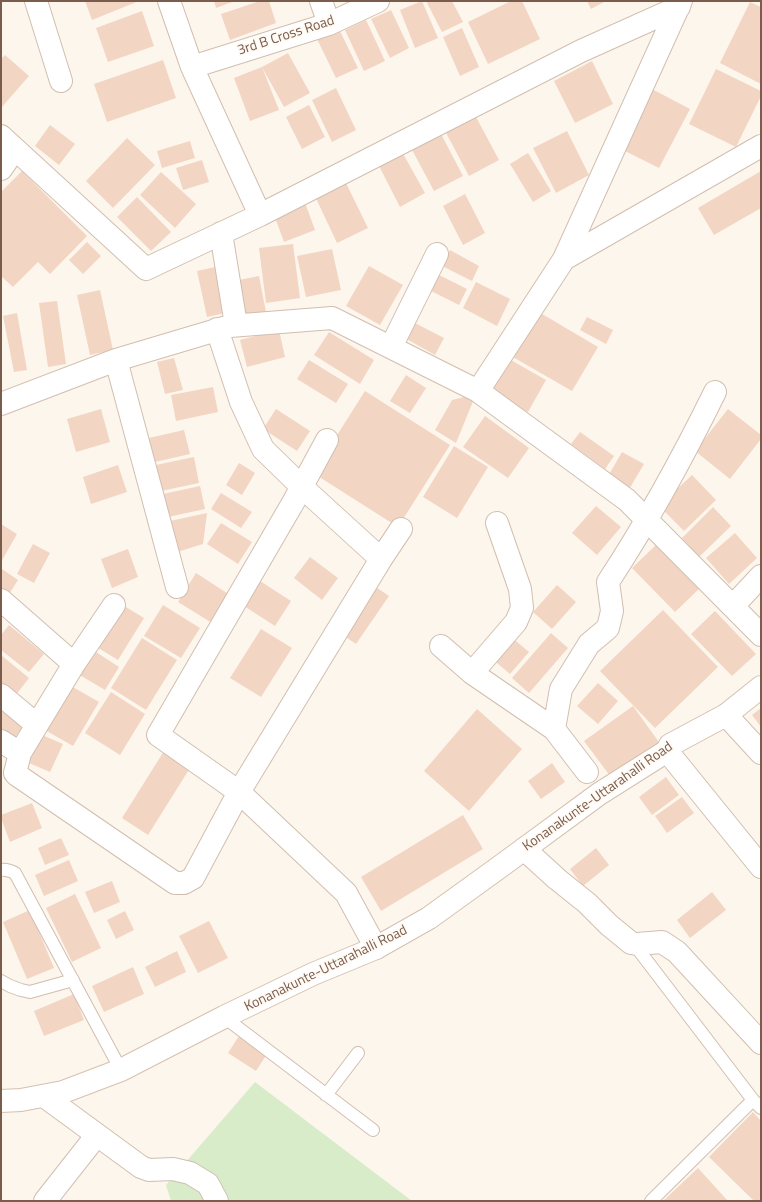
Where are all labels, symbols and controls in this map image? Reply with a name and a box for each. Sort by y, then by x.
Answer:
street label: 3rd B Cross Road [235,12,337,60]
street label: Konanakunte-Uttarahalli Road [520,739,676,855]
street label: Konanakunte-Uttarahalli Road [242,922,410,1016]

